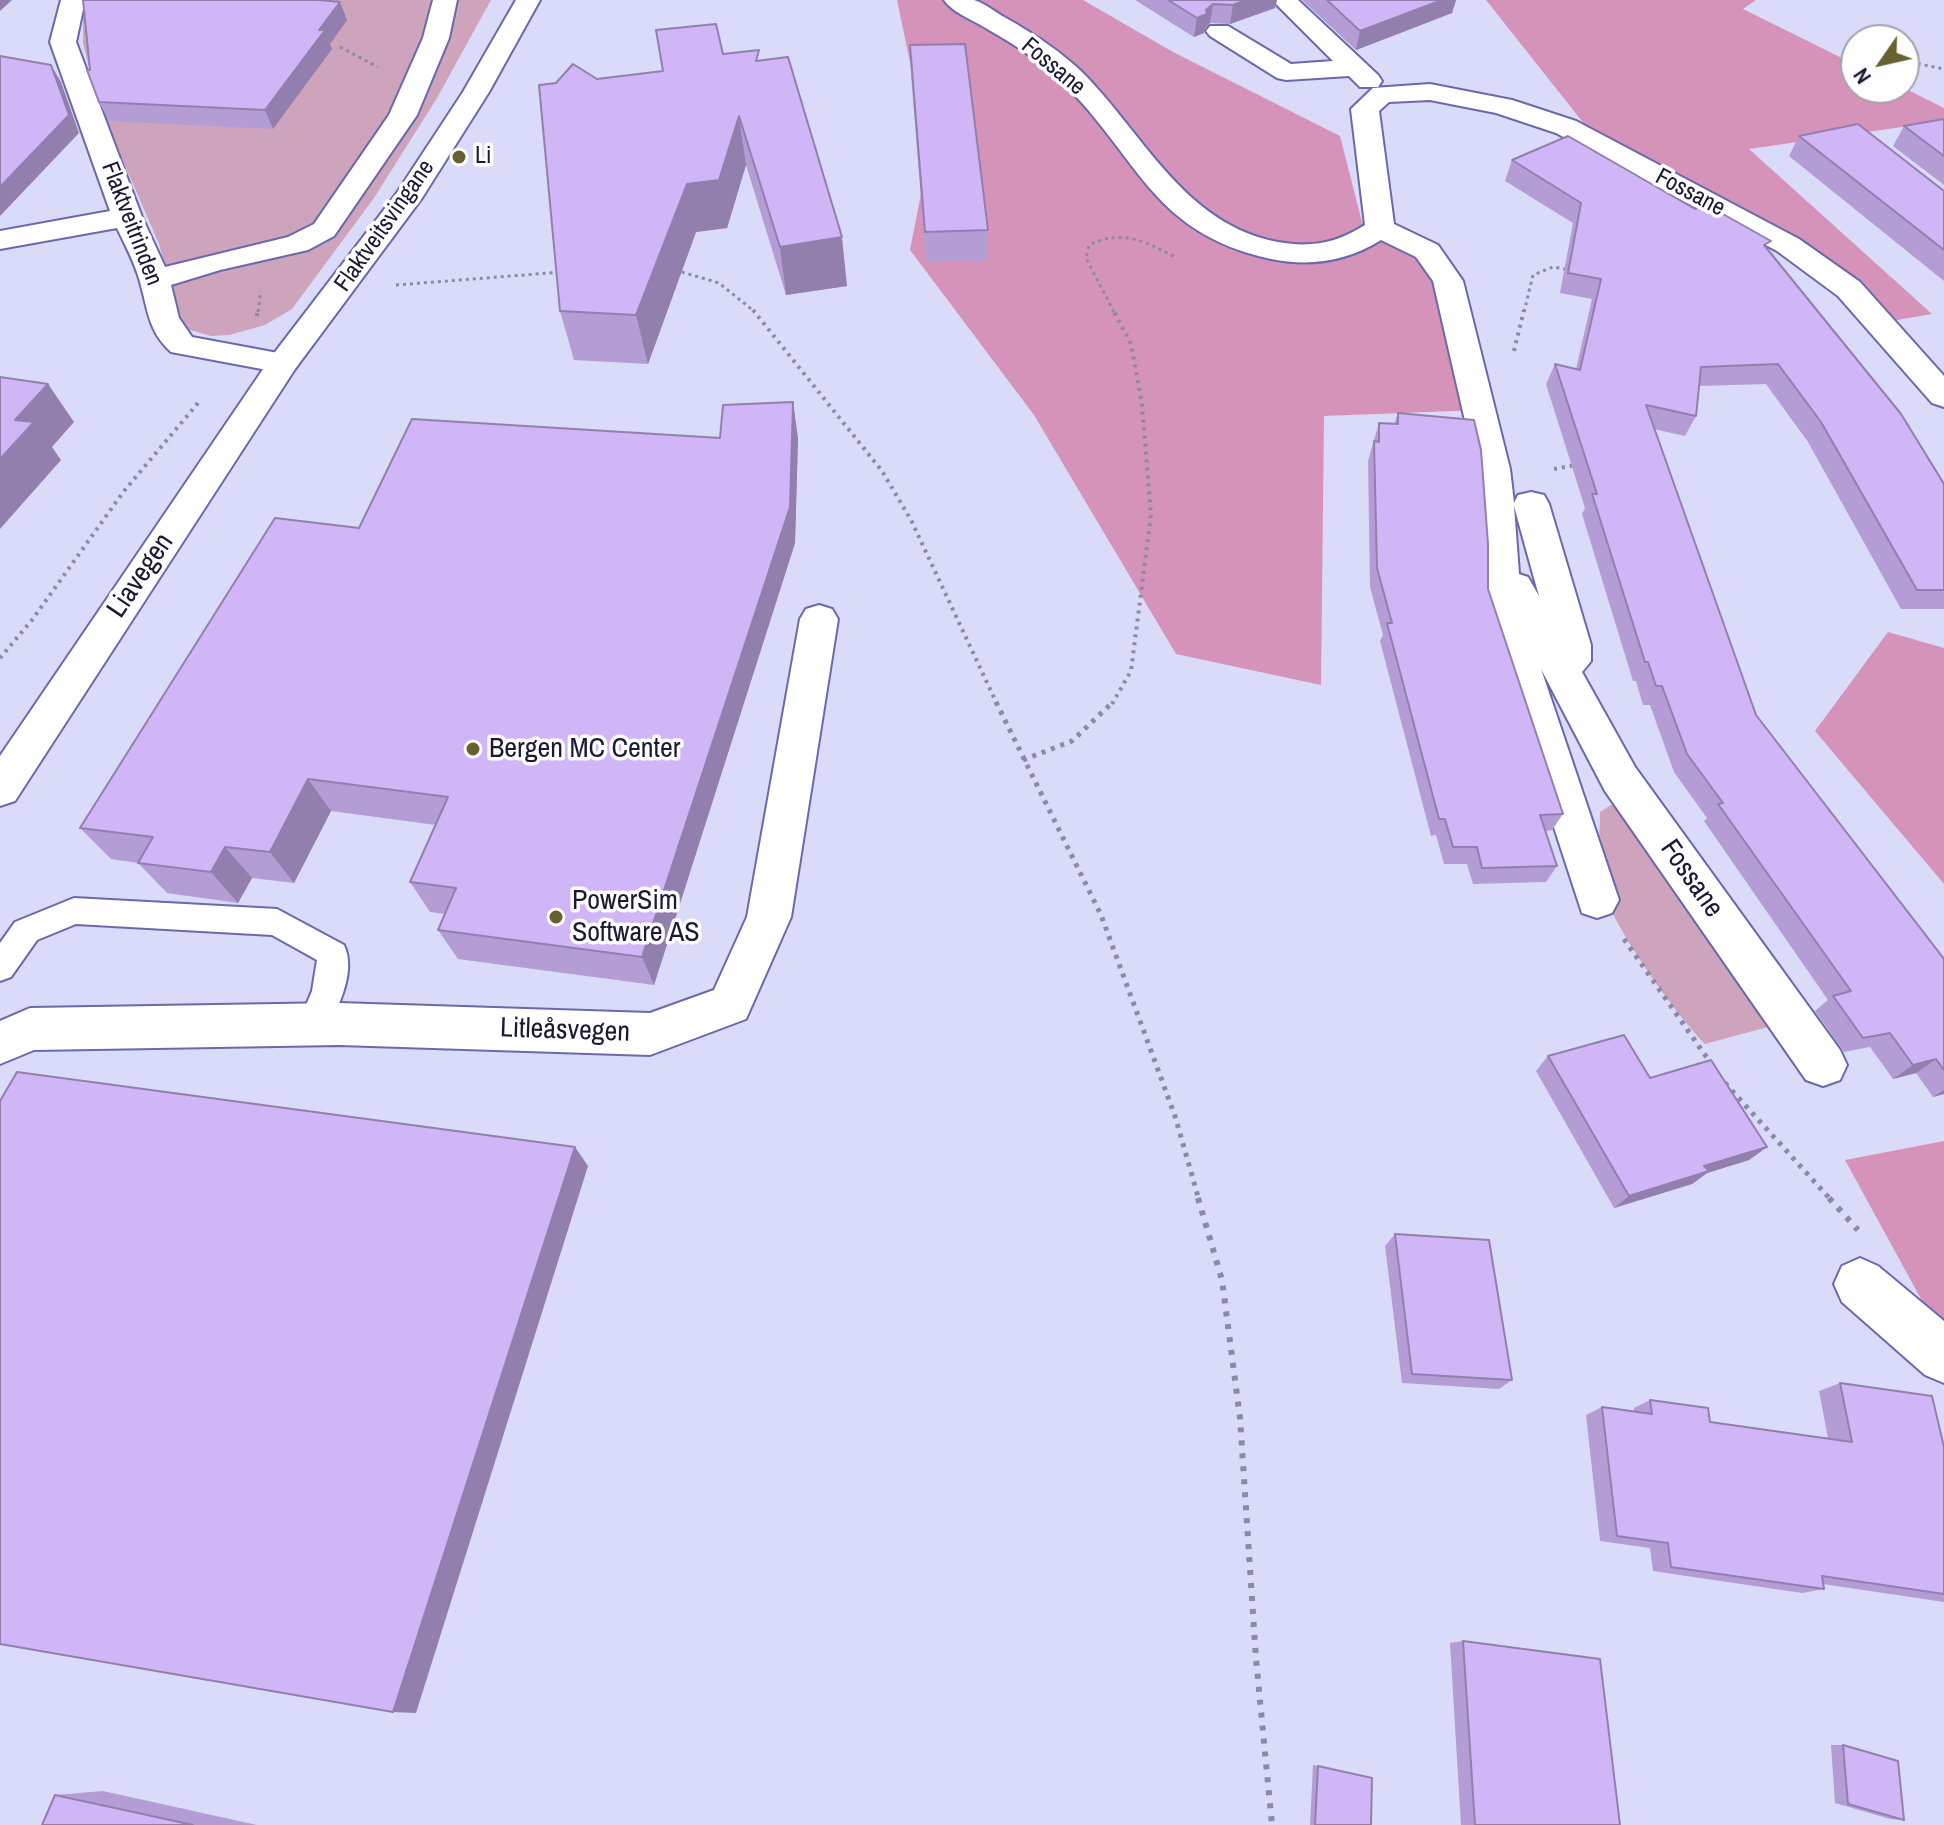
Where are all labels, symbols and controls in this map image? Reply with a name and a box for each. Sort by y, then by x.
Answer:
north arrow [1840,24,1920,104]
street label: Fossane [1015,32,1091,102]
text: N [1846,63,1878,90]
place label: Li [475,143,491,171]
marker: Li [450,148,468,166]
street label: Flaktveitsvingane [329,155,441,297]
street label: Flaktveitrinden [94,158,168,290]
street label: Fossane [1650,163,1730,223]
street label: Liavegen [101,527,181,625]
place label: Bergen MC Center [489,732,680,766]
marker: Bergen MC Center [464,740,482,758]
street label: Fossane [1652,834,1730,924]
place label: PowerSim Software AS [572,884,700,950]
marker: PowerSim Software AS [547,908,565,926]
street label: Litleåsvegen [499,1012,631,1050]

